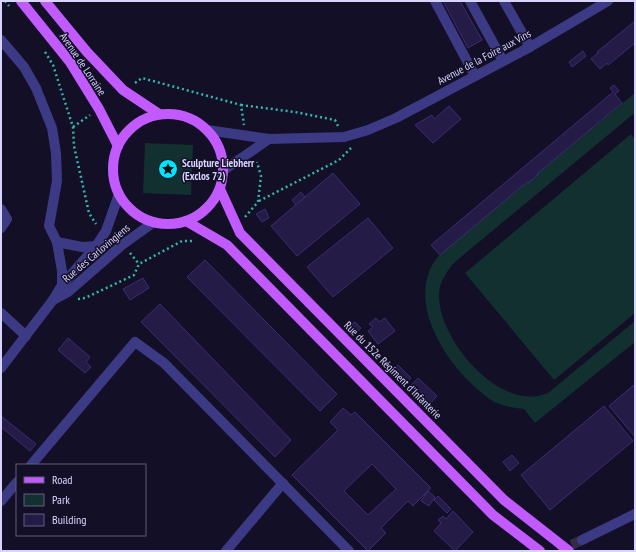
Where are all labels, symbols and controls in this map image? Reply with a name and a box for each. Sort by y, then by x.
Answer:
street label: Avenue de la Foire aux Vins [435,26,534,88]
street label: Avenue de Lorraine [57,30,109,98]
place label: Sculpture Liebherr (Exclos 72) [182,156,255,183]
place icon: Sculpture Liebherr (Exclos 72) [157,158,179,180]
street label: Rue des Carlovingiens [60,221,133,285]
street label: Rue du 152e Régiment d'Infanterie [341,318,445,422]
legend [16,464,146,536]
text: Road [52,472,72,487]
text: Park [52,492,70,507]
text: Building [52,512,87,527]

